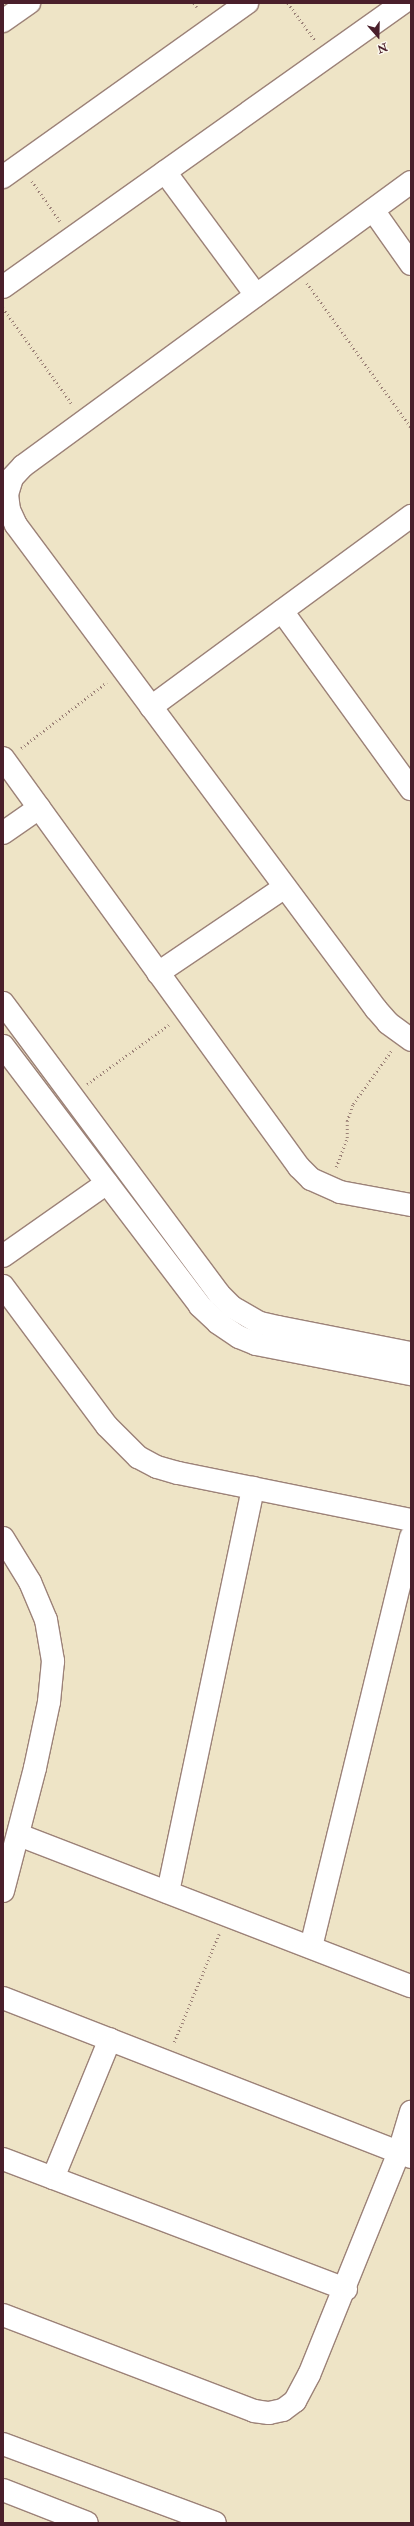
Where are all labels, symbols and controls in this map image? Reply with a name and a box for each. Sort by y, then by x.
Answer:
north arrow [358,16,398,56]
text: N [375,40,389,56]

